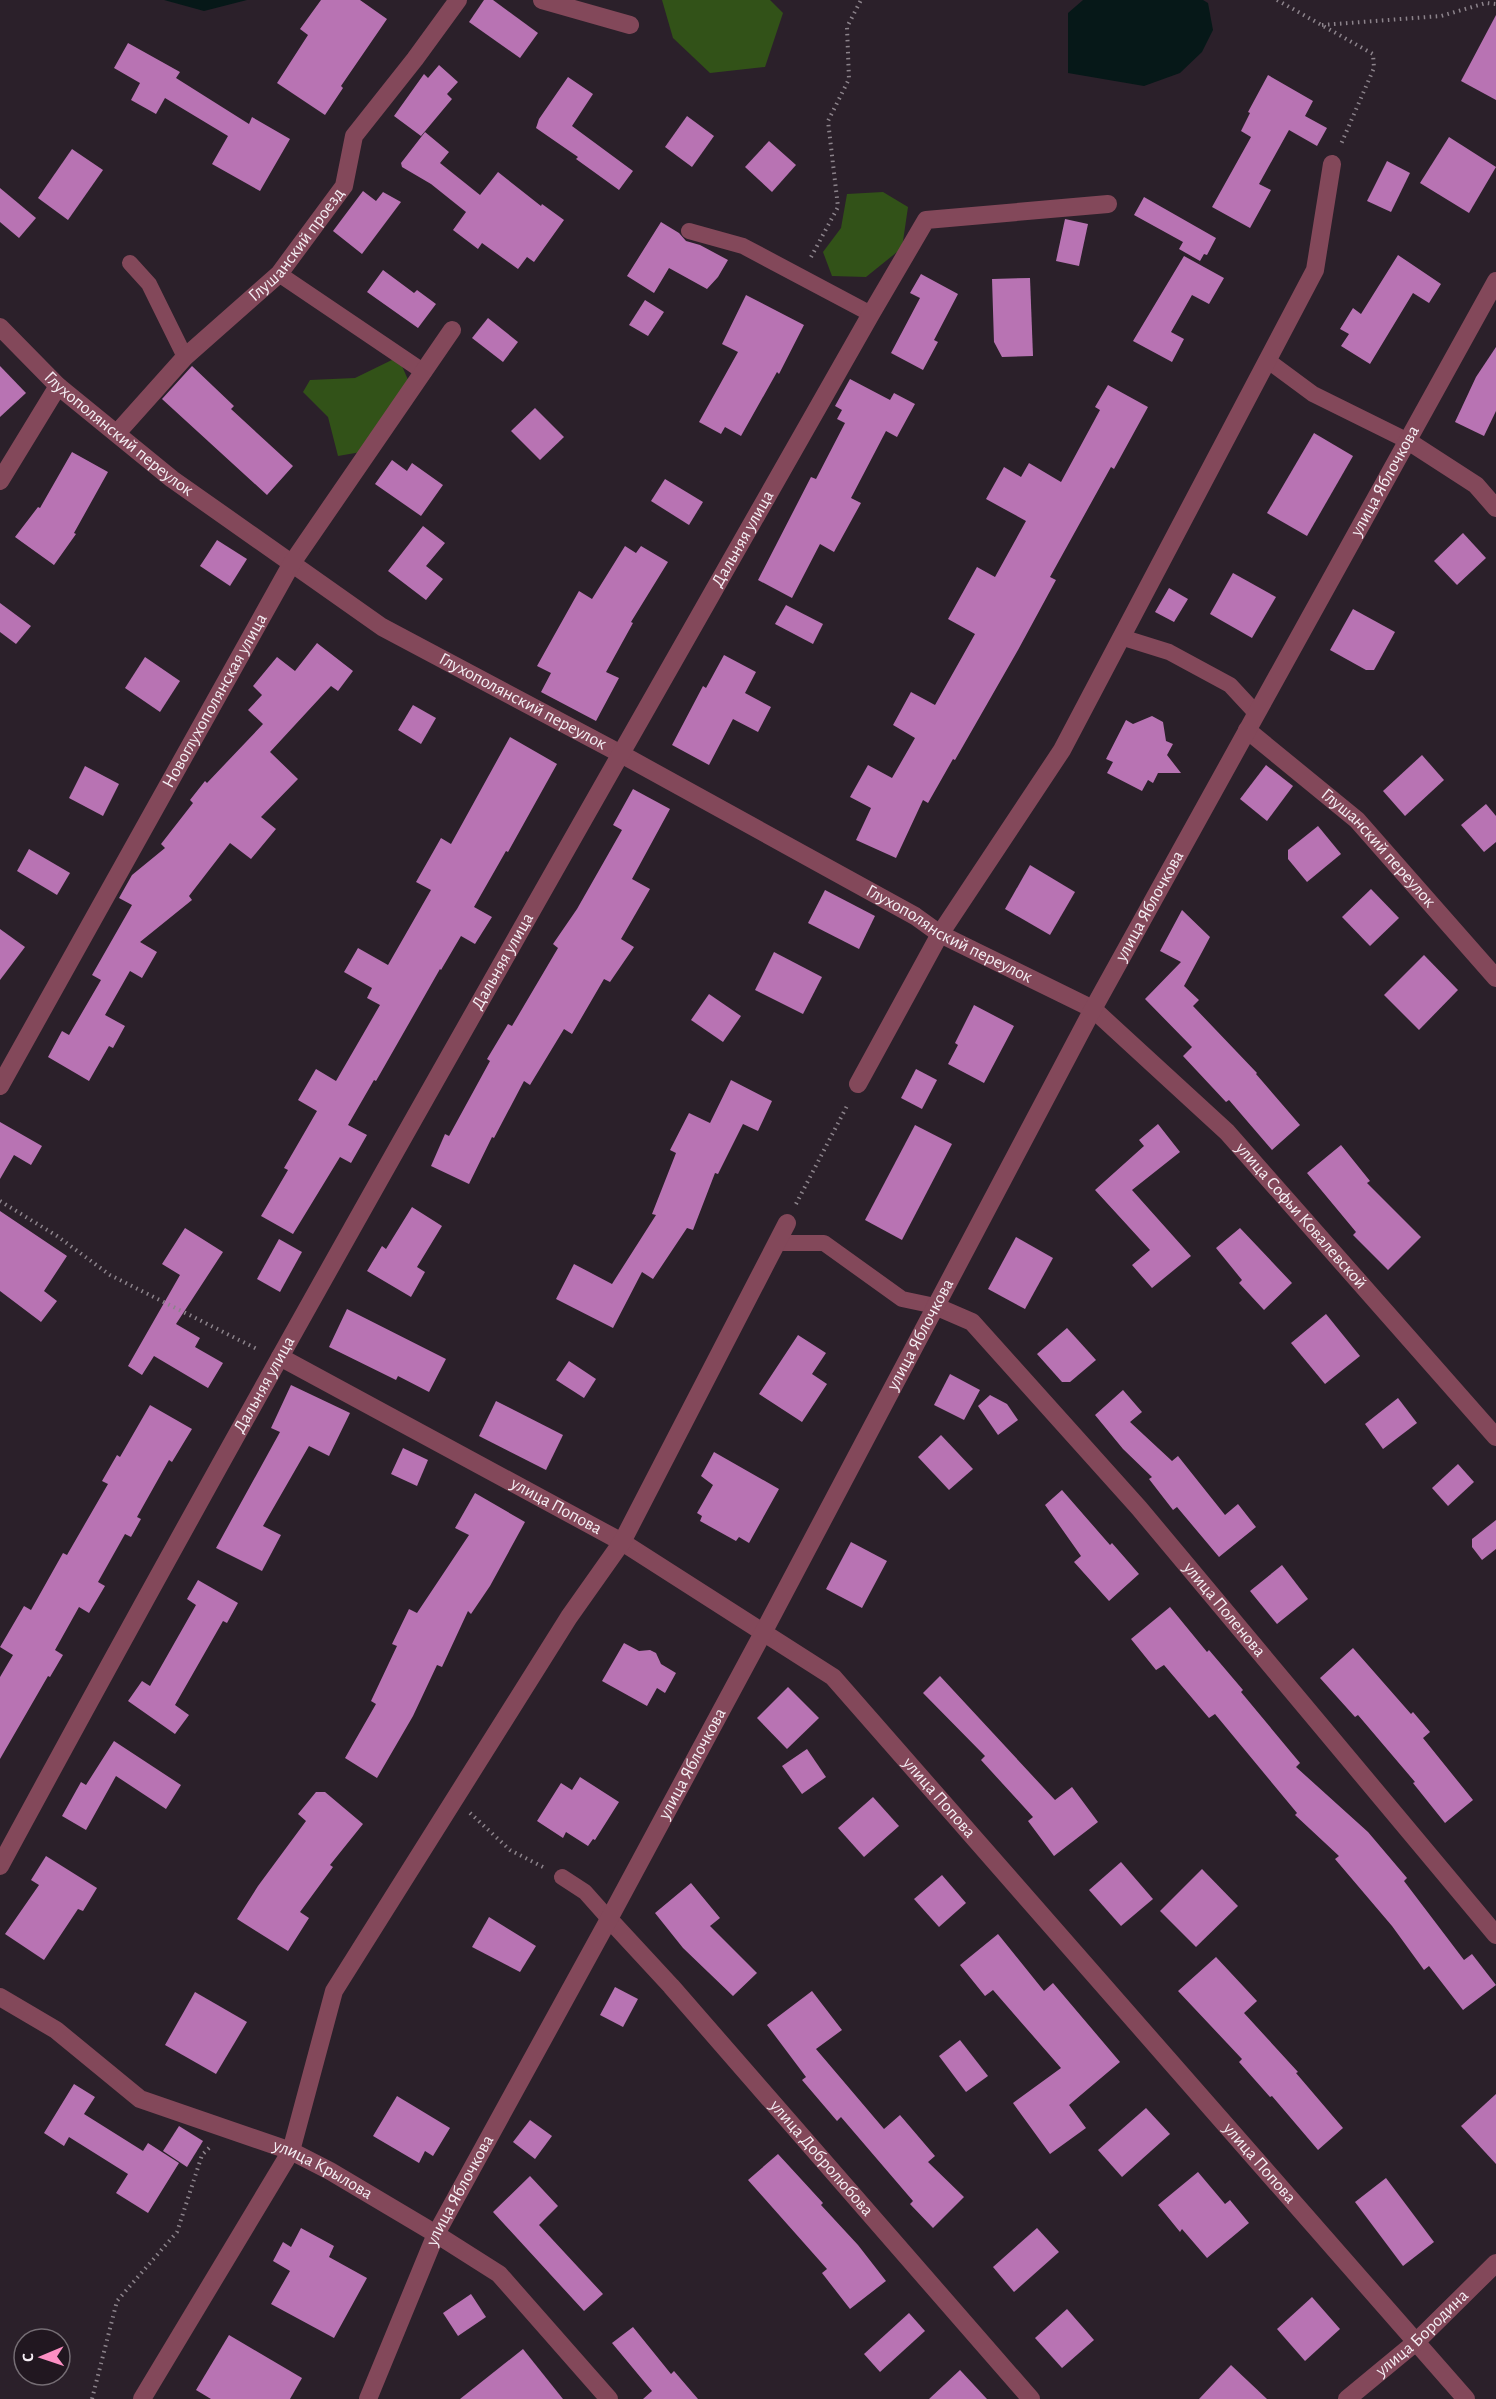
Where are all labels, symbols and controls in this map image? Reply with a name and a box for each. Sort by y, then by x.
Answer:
street label: Глушанский проезд [245,185,348,305]
street label: Глухополянский переулок [40,368,197,500]
street label: улица Яблочкова [1347,423,1423,540]
street label: Дальняя улица [709,488,778,590]
street label: Новоглухополянская улица [159,611,271,791]
street label: Глухополянский переулок [436,650,610,754]
street label: Глушанский переулок [1318,785,1439,912]
street label: улица Яблочкова [1112,848,1188,965]
street label: Глухополянский переулок [863,882,1036,987]
street label: Дальняя улица [469,910,537,1013]
street label: улица Софьи Ковалевской [1231,1138,1370,1293]
street label: улица Яблочкова [883,1276,957,1394]
street label: Дальняя улица [230,1334,299,1436]
street label: улица Попова [507,1474,605,1538]
street label: улица Поленова [1179,1558,1269,1661]
street label: улица Яблочкова [655,1705,730,1823]
street label: улица Попова [898,1753,979,1842]
street label: улица Добролюбова [765,2096,877,2220]
street label: улица Попова [1219,2119,1299,2207]
street label: улица Яблочкова [423,2132,497,2249]
street label: улица Крылова [270,2136,376,2203]
street label: улица Бородина [1372,2286,1472,2381]
north arrow [12,2327,72,2387]
text: С [20,2353,36,2362]

